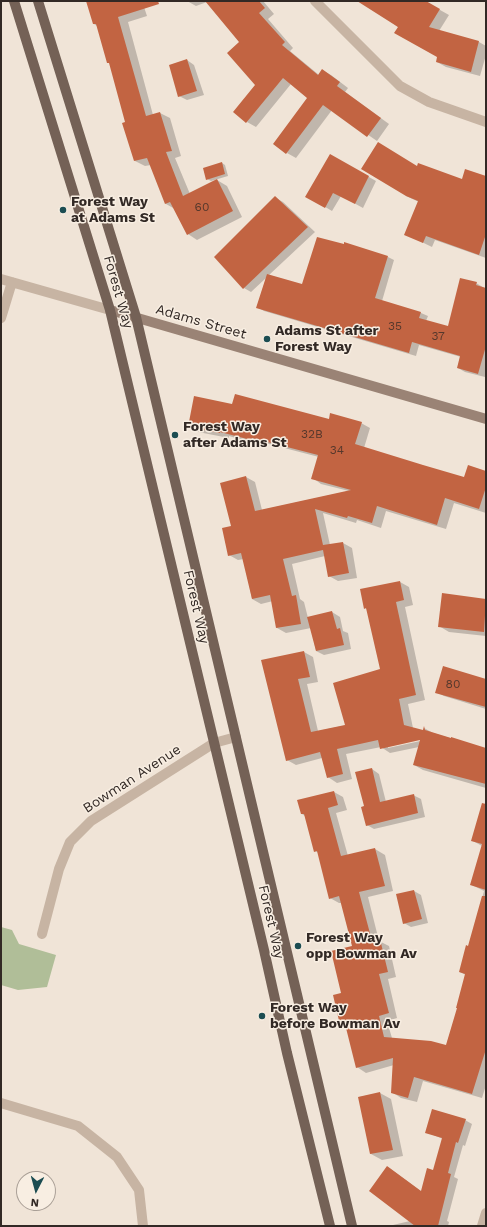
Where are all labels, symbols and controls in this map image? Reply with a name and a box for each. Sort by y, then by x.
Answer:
place label: Forest Way at Adams St [71,194,155,226]
house number: 60 [195,200,209,214]
marker: Forest Way at Adams St [58,205,68,215]
street label: Forest Way [100,253,136,331]
street label: Adams Street [154,301,248,343]
house number: 35 [388,319,402,333]
place label: Adams St after Forest Way [275,323,379,356]
house number: 37 [431,329,445,343]
marker: Adams St after Forest Way [262,334,272,344]
place label: Forest Way after Adams St [183,419,287,452]
house number: 32B [301,427,323,441]
marker: Forest Way after Adams St [170,430,180,440]
house number: 34 [330,443,344,457]
street label: Forest Way [179,568,213,646]
house number: 80 [446,677,460,691]
street label: Bowman Avenue [80,741,184,817]
street label: Forest Way [254,883,288,961]
place label: Forest Way opp Bowman Av [306,930,417,962]
marker: Forest Way opp Bowman Av [293,941,303,951]
place label: Forest Way before Bowman Av [270,1000,400,1032]
marker: Forest Way before Bowman Av [257,1011,267,1021]
north arrow [16,1171,56,1211]
text: N [30,1196,40,1209]

